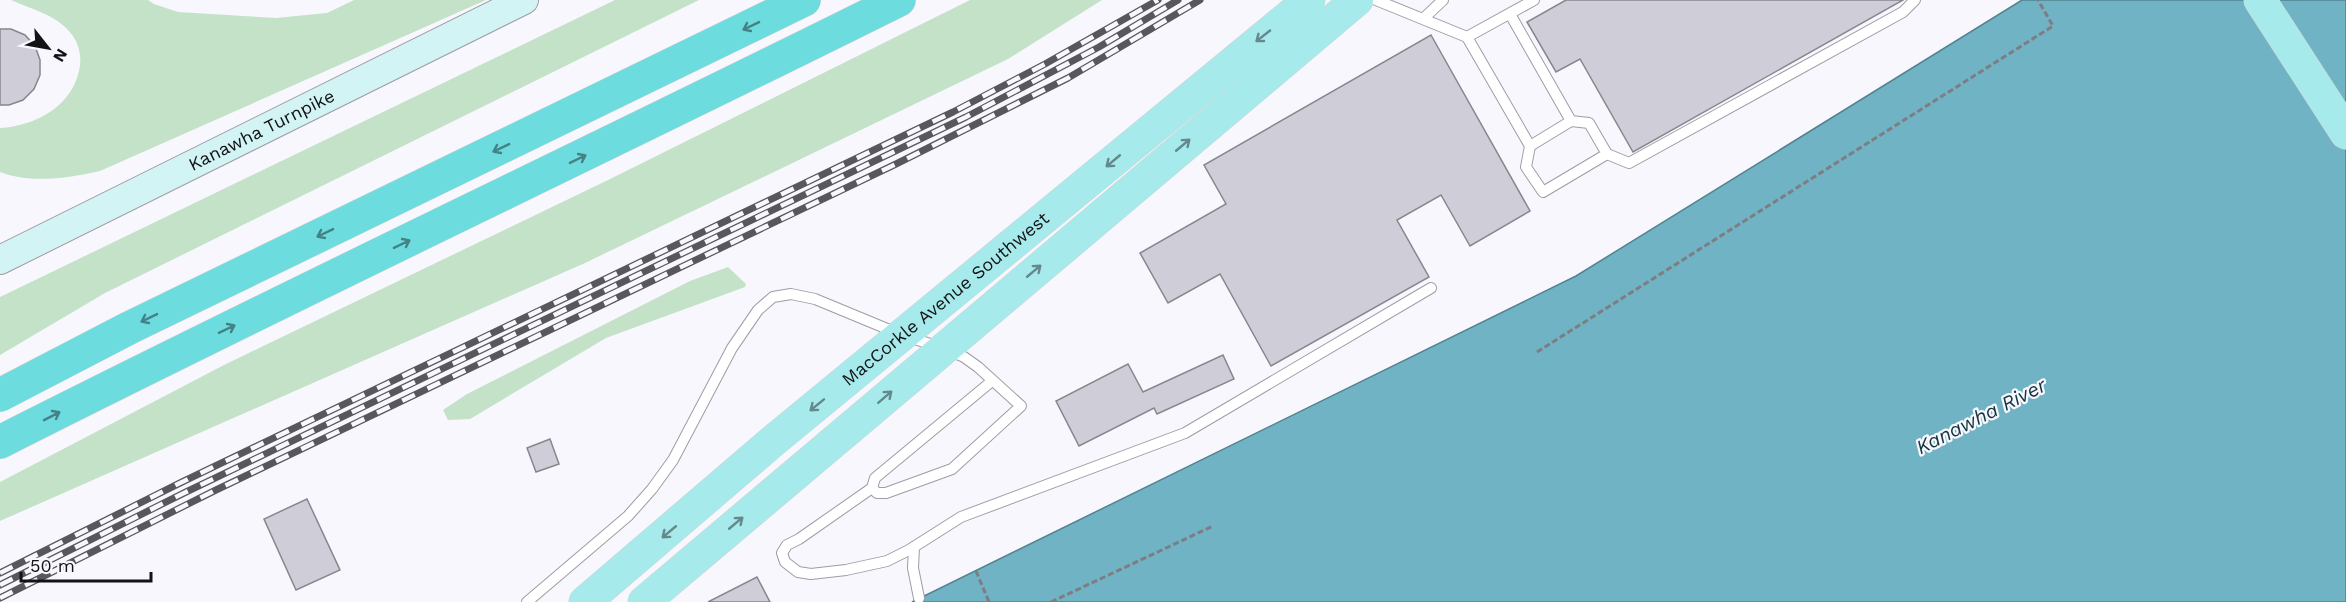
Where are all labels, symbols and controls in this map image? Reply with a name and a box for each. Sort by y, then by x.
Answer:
north arrow [18,18,78,78]
one-way arrow [743,21,761,32]
one-way arrow [1255,30,1271,43]
text: N [49,45,72,65]
street label: Kanawha Turnpike [185,85,338,175]
one-way arrow [1175,139,1191,152]
one-way arrow [492,143,510,155]
one-way arrow [568,152,586,164]
one-way arrow [1105,154,1121,167]
street label: MacCorkle Avenue Southwest [838,207,1053,390]
one-way arrow [316,228,334,240]
one-way arrow [393,237,411,249]
one-way arrow [1026,265,1042,278]
one-way arrow [141,313,159,325]
one-way arrow [217,323,235,334]
water label: Kanawha River [1912,372,2051,459]
one-way arrow [877,390,892,404]
one-way arrow [809,399,825,412]
one-way arrow [43,410,61,421]
one-way arrow [728,516,743,530]
one-way arrow [662,525,677,539]
scale bar [21,545,152,583]
text: 50 m [30,555,75,576]

